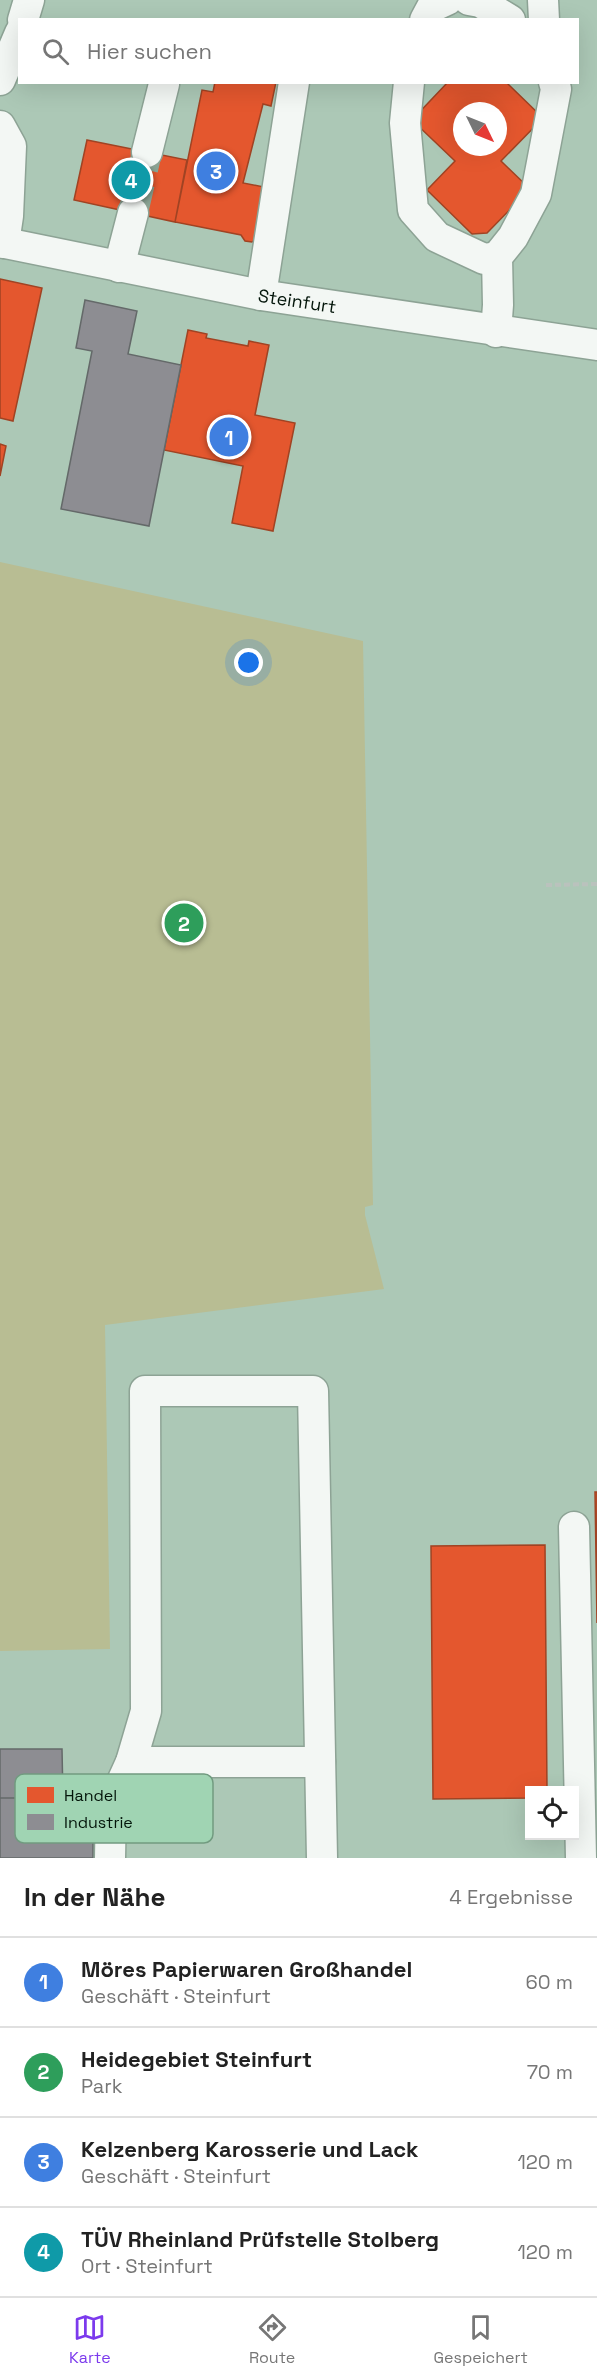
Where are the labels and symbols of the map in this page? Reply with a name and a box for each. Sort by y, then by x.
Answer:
north arrow [453,102,507,156]
pin: 3 [196,148,236,194]
pin: 4 [112,158,150,202]
street label: Steinfurt [257,283,338,318]
pin: 1 [210,414,248,460]
your location [234,648,263,677]
pin: 2 [164,900,204,946]
legend [15,1774,213,1843]
text: Handel [64,1785,117,1806]
text: Industrie [64,1812,133,1833]

